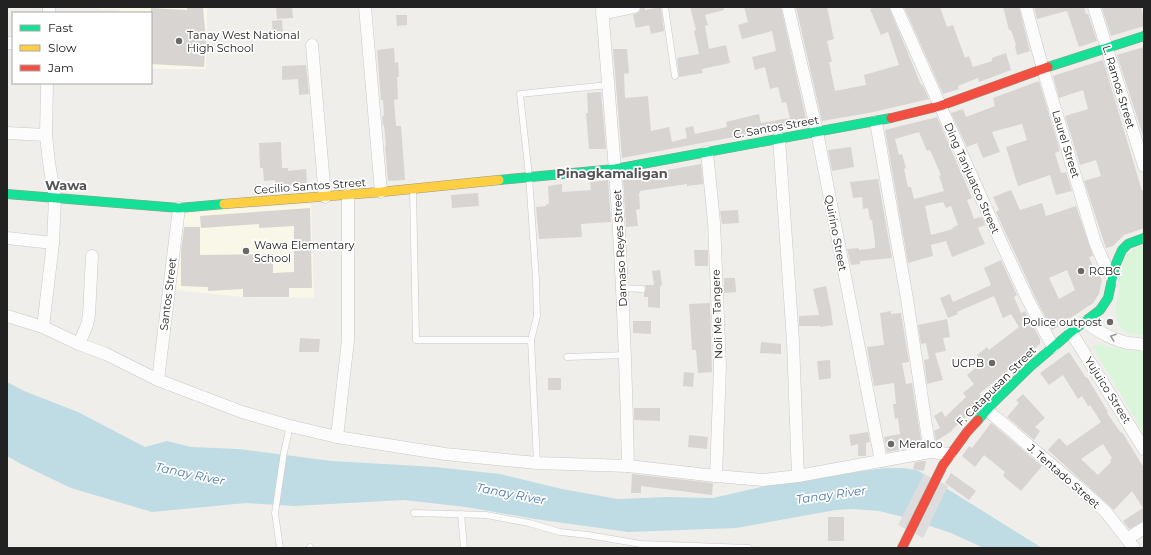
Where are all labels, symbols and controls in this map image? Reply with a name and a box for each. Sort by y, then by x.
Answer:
legend [12,12,152,84]
text: Fast [48,20,73,35]
place label: Tanay West National High School [187,28,300,55]
marker: Tanay West National High School [174,36,184,46]
text: Slow [48,40,77,55]
street label: L. Ramos Street [1100,44,1138,131]
text: Jam [47,60,74,75]
street label: Laurel Street [1049,108,1083,180]
street label: C. Santos Street [732,113,820,141]
street label: Ding Tanjuatco Street [941,120,1003,236]
district label: Pinagkamaligan [556,165,668,181]
street label: Cecilio Santos Street [253,175,367,197]
district label: Wawa [45,177,87,193]
street label: Damaso Reyes Street [610,189,630,307]
street label: Quirino Street [822,194,850,273]
place label: Wawa Elementary School [254,238,355,265]
marker: Wawa Elementary School [241,246,251,256]
street label: Santos Street [157,256,179,331]
place label: RCBC [1089,264,1121,278]
marker: RCBC [1076,266,1086,276]
street label: Noli Me Tangere [708,269,726,359]
place label: Police outpost [1023,315,1103,329]
marker: Police outpost [1105,317,1115,327]
one-way arrow [1109,334,1116,342]
street label: F. Catapusan Street [953,343,1039,429]
street label: Yujuico Street [1082,354,1134,427]
place label: UCPB [951,356,984,370]
marker: UCPB [987,358,997,368]
place label: Meralco [899,437,943,451]
marker: Meralco [886,439,896,449]
street label: J. Tentado Street [1024,440,1104,512]
water label: Tanay River [154,459,226,488]
water label: Tanay River [475,479,547,508]
water label: Tanay River [795,482,867,507]

